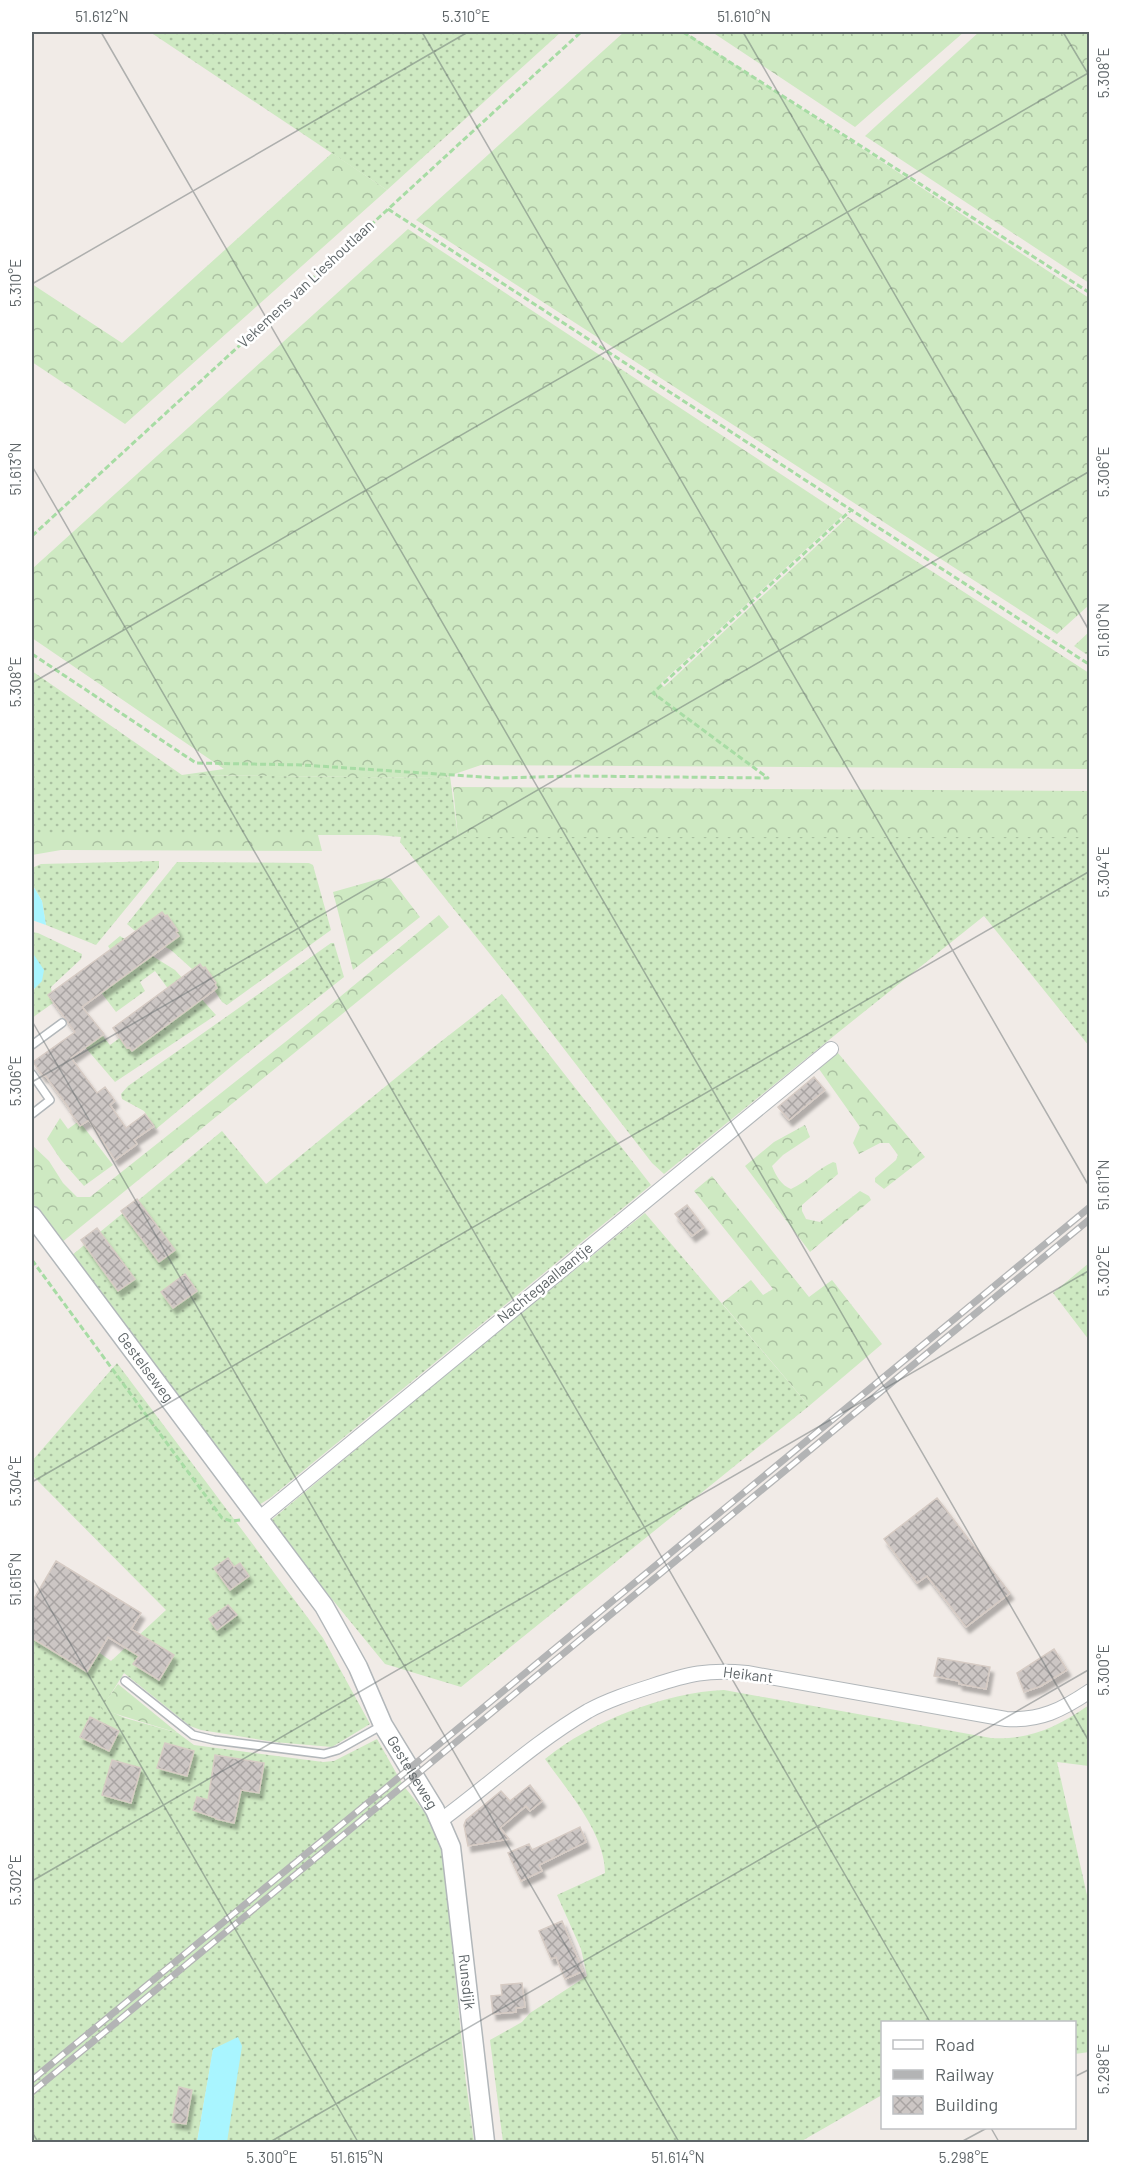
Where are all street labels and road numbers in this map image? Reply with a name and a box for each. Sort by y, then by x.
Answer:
street label: Vekemens van Lieshoutlaan [234,215,377,351]
street label: Nachtegaallaantje [493,1238,596,1326]
street label: Gestelseweg [114,1328,178,1405]
street label: Heikant [722,1662,774,1686]
street label: Gestelseweg [384,1732,442,1812]
street label: Runsdijk [455,1953,480,2011]

